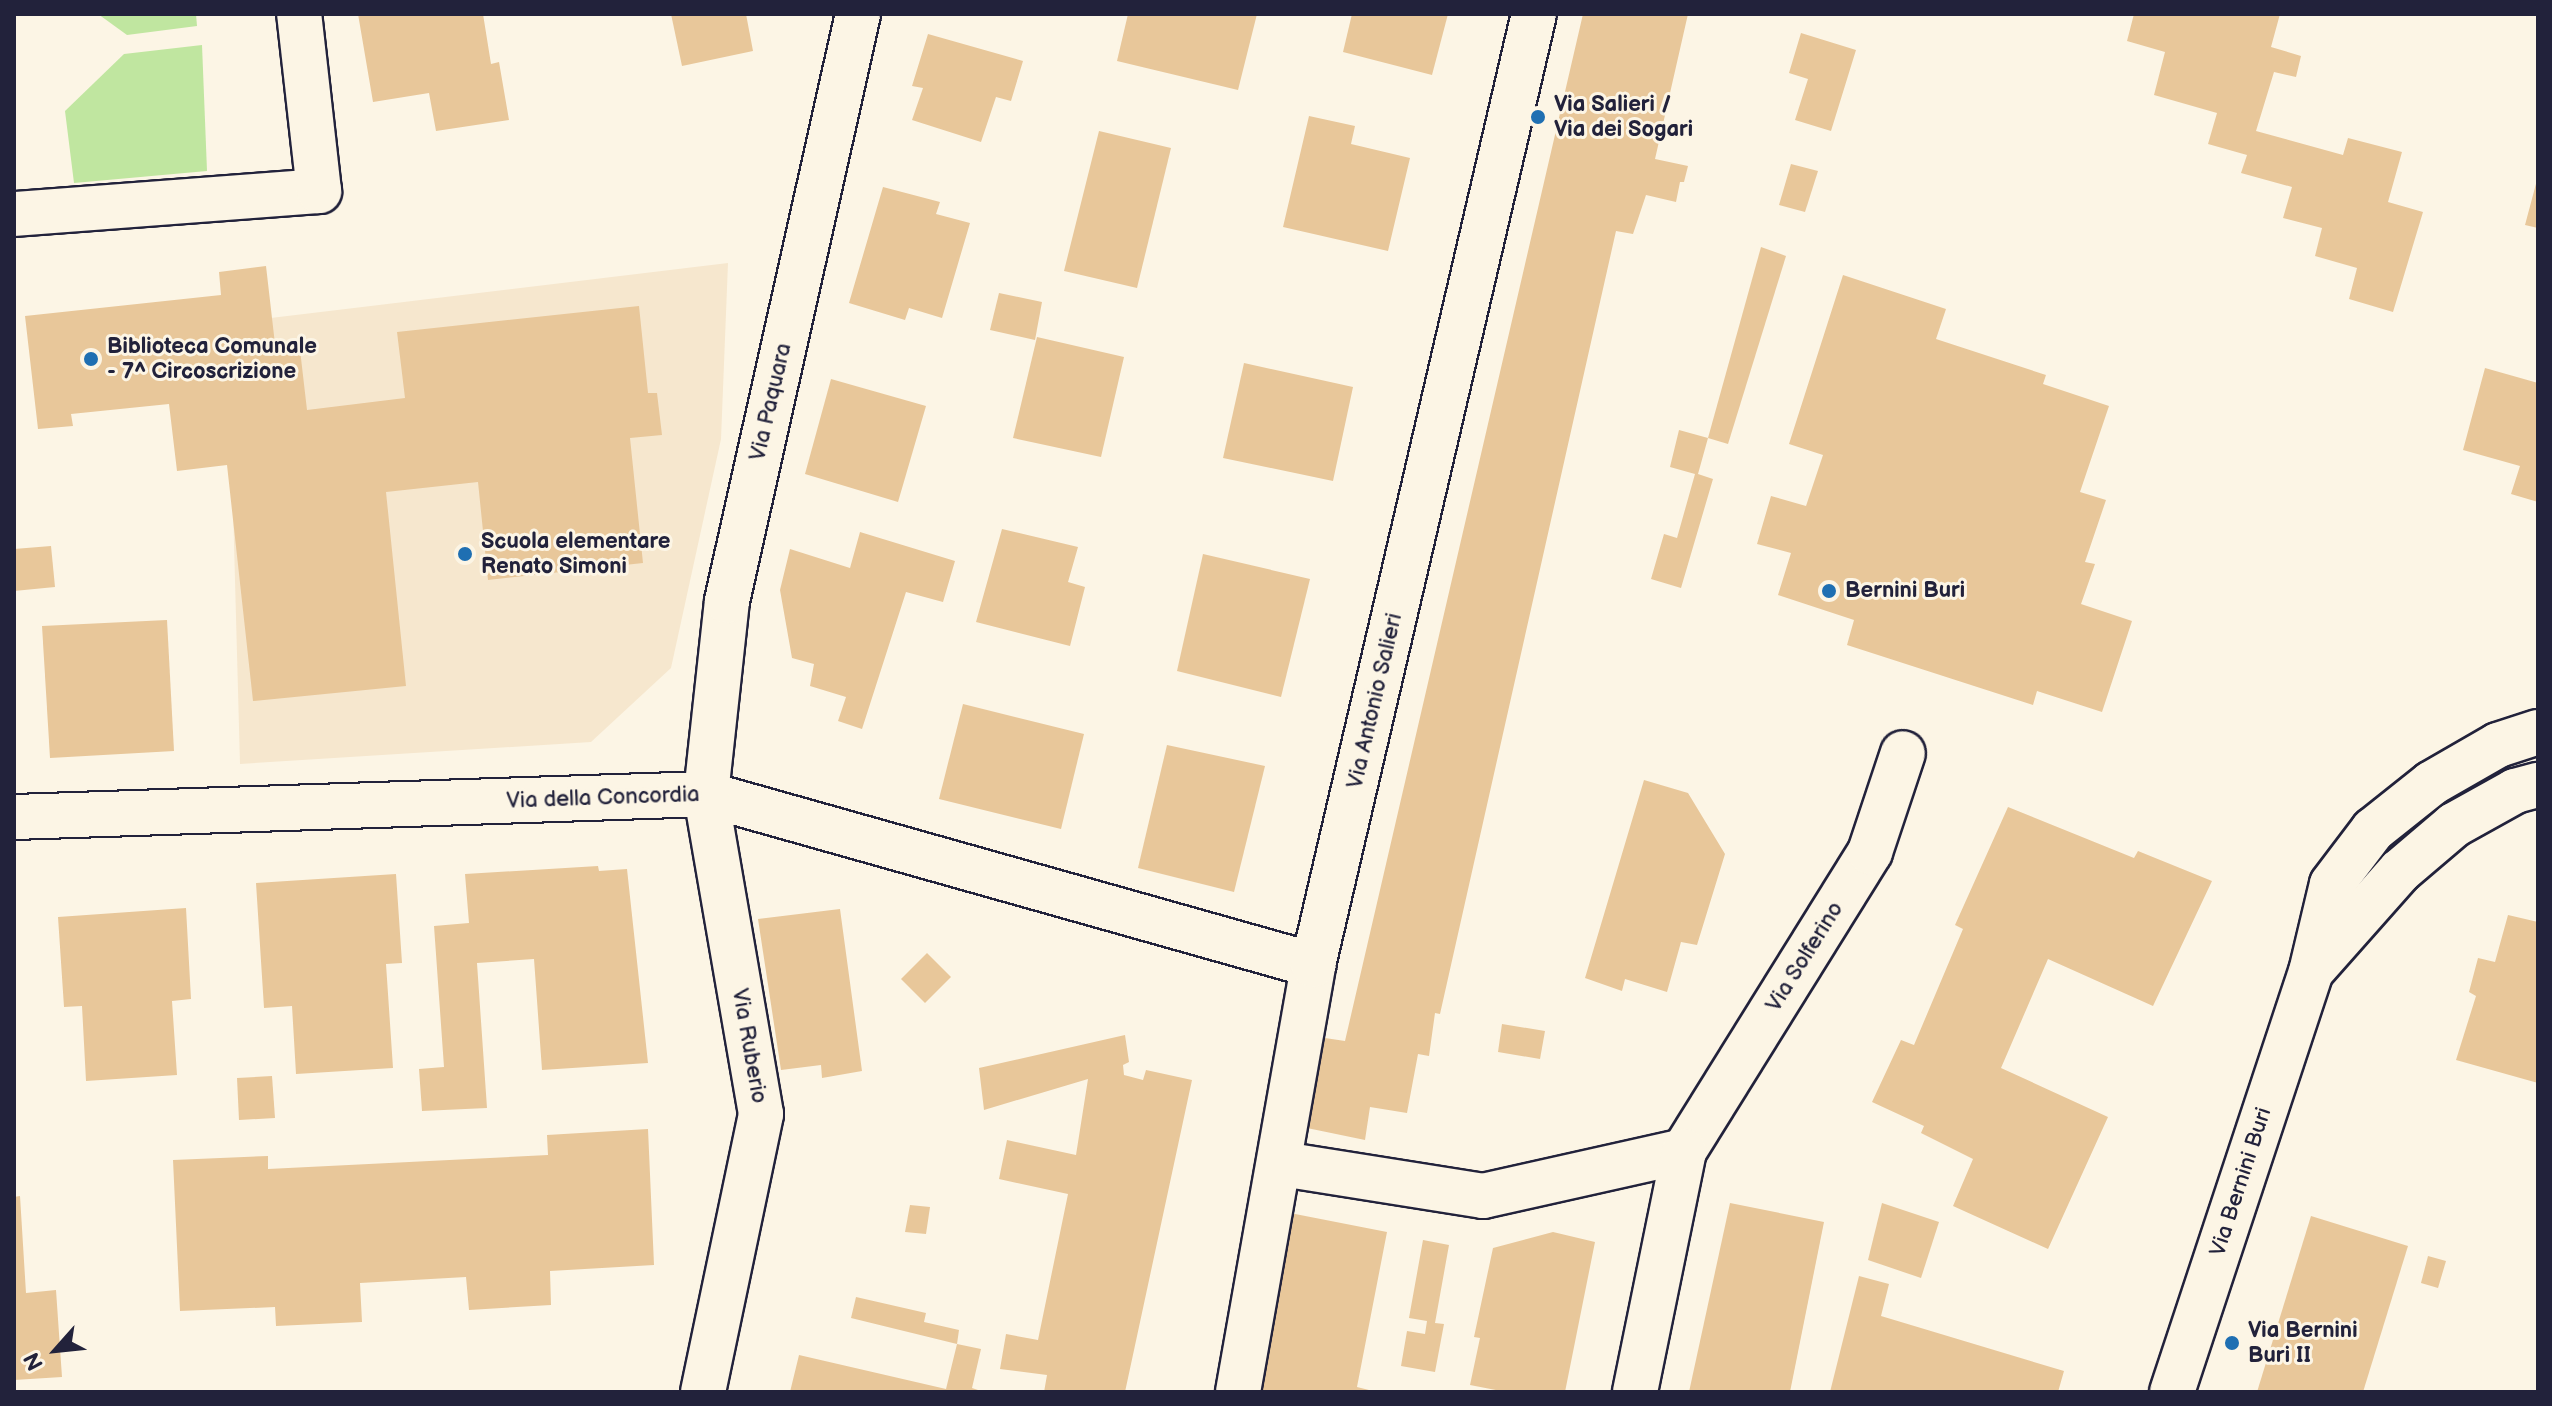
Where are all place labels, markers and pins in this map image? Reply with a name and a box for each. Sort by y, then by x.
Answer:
place label: Via Salieri / Via dei Sogari [1554,91,1693,142]
marker: Via Salieri / Via dei Sogari [1529,108,1547,126]
place label: Biblioteca Comunale - 7^ Circoscrizione [107,333,317,384]
marker: Biblioteca Comunale - 7^ Circoscrizione [82,350,100,368]
place label: Scuola elementare Renato Simoni [481,528,670,580]
marker: Scuola elementare Renato Simoni [456,545,474,563]
place label: Bernini Buri [1845,578,1965,604]
marker: Bernini Buri [1820,582,1838,600]
place label: Via Bernini Buri II [2248,1317,2358,1368]
marker: Via Bernini Buri II [2223,1334,2241,1352]

